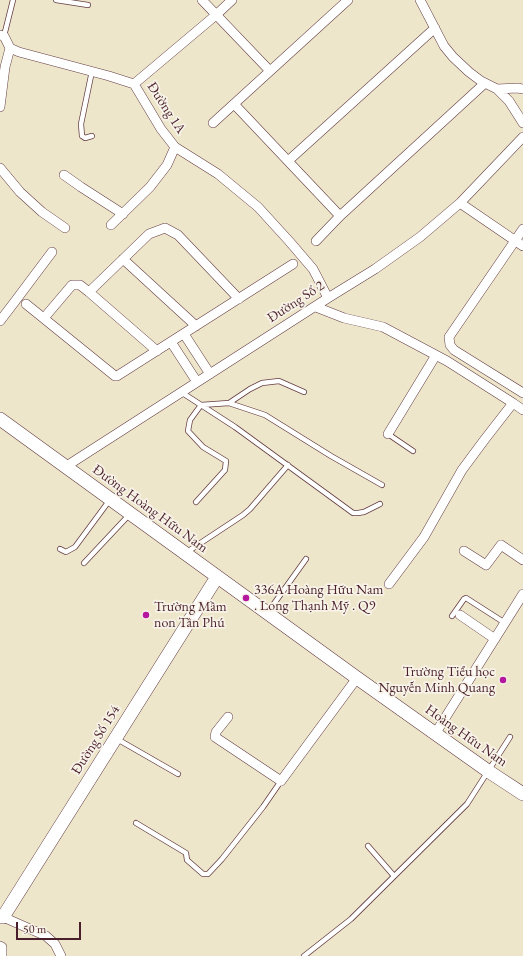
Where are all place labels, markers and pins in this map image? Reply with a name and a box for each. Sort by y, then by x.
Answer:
place label: 336A Hoàng Hữu Nam . Long Thạnh Mỹ . Q9 [254,582,383,614]
marker: 336A Hoàng Hữu Nam . Long Thạnh Mỹ . Q9 [241,593,251,603]
place label: Trường Mầm non Tân Phú [154,599,227,632]
marker: Trường Mầm non Tân Phú [141,610,151,620]
place label: Trường Tiểu học Nguyễn Minh Quang [378,664,495,696]
marker: Trường Tiểu học Nguyễn Minh Quang [498,675,508,685]

